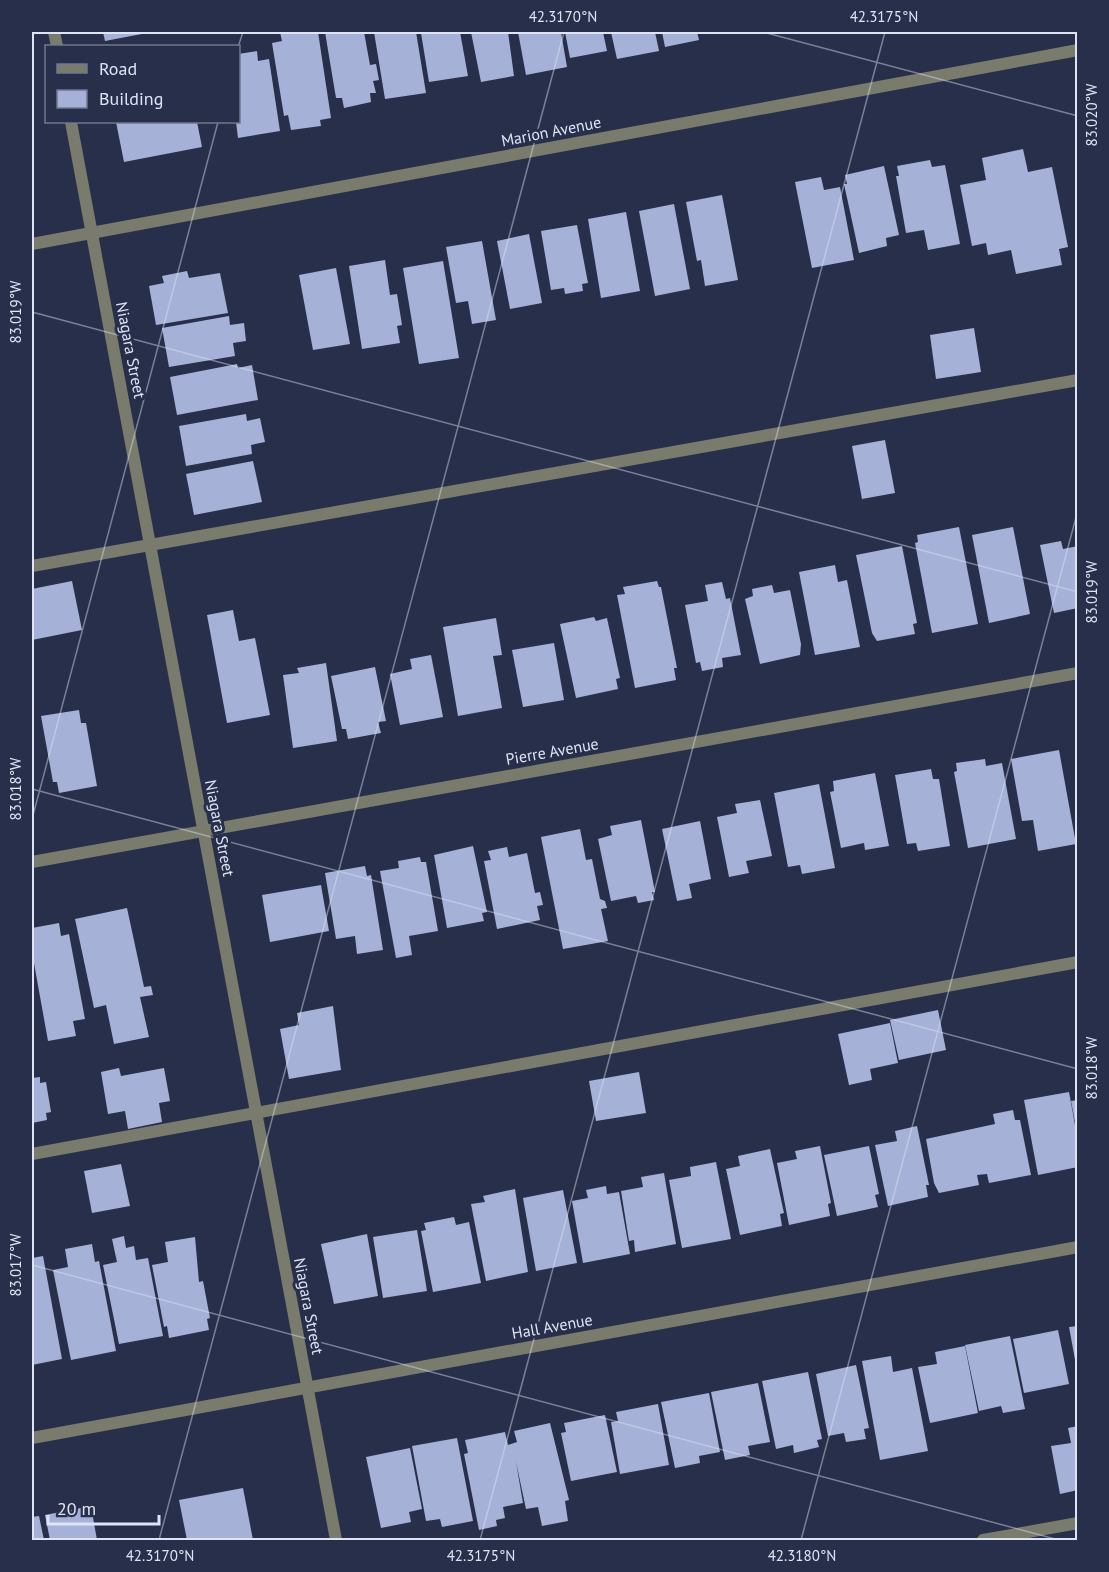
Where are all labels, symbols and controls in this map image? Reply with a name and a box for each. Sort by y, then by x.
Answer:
text: 42.3170°N [529,7,597,26]
text: 42.3175°N [850,7,918,26]
legend [45,45,240,123]
text: Road [99,57,137,80]
text: 83.020°W [1082,83,1101,146]
text: Building [99,87,163,110]
street label: Marion Avenue [499,112,603,150]
text: 83.019°W [6,280,25,343]
street label: Niagara Street [112,300,150,401]
text: 83.019°W [1082,560,1101,623]
street label: Pierre Avenue [504,733,600,769]
text: 83.018°W [6,757,25,820]
street label: Niagara Street [201,778,239,879]
text: 83.018°W [1082,1036,1101,1099]
text: 83.017°W [6,1233,25,1296]
street label: Niagara Street [290,1256,328,1357]
street label: Hall Avenue [510,1309,594,1343]
scale bar [48,1488,159,1526]
text: 20 m [57,1497,96,1520]
text: 42.3170°N [126,1546,194,1565]
text: 42.3175°N [447,1546,515,1565]
text: 42.3180°N [768,1546,836,1565]

